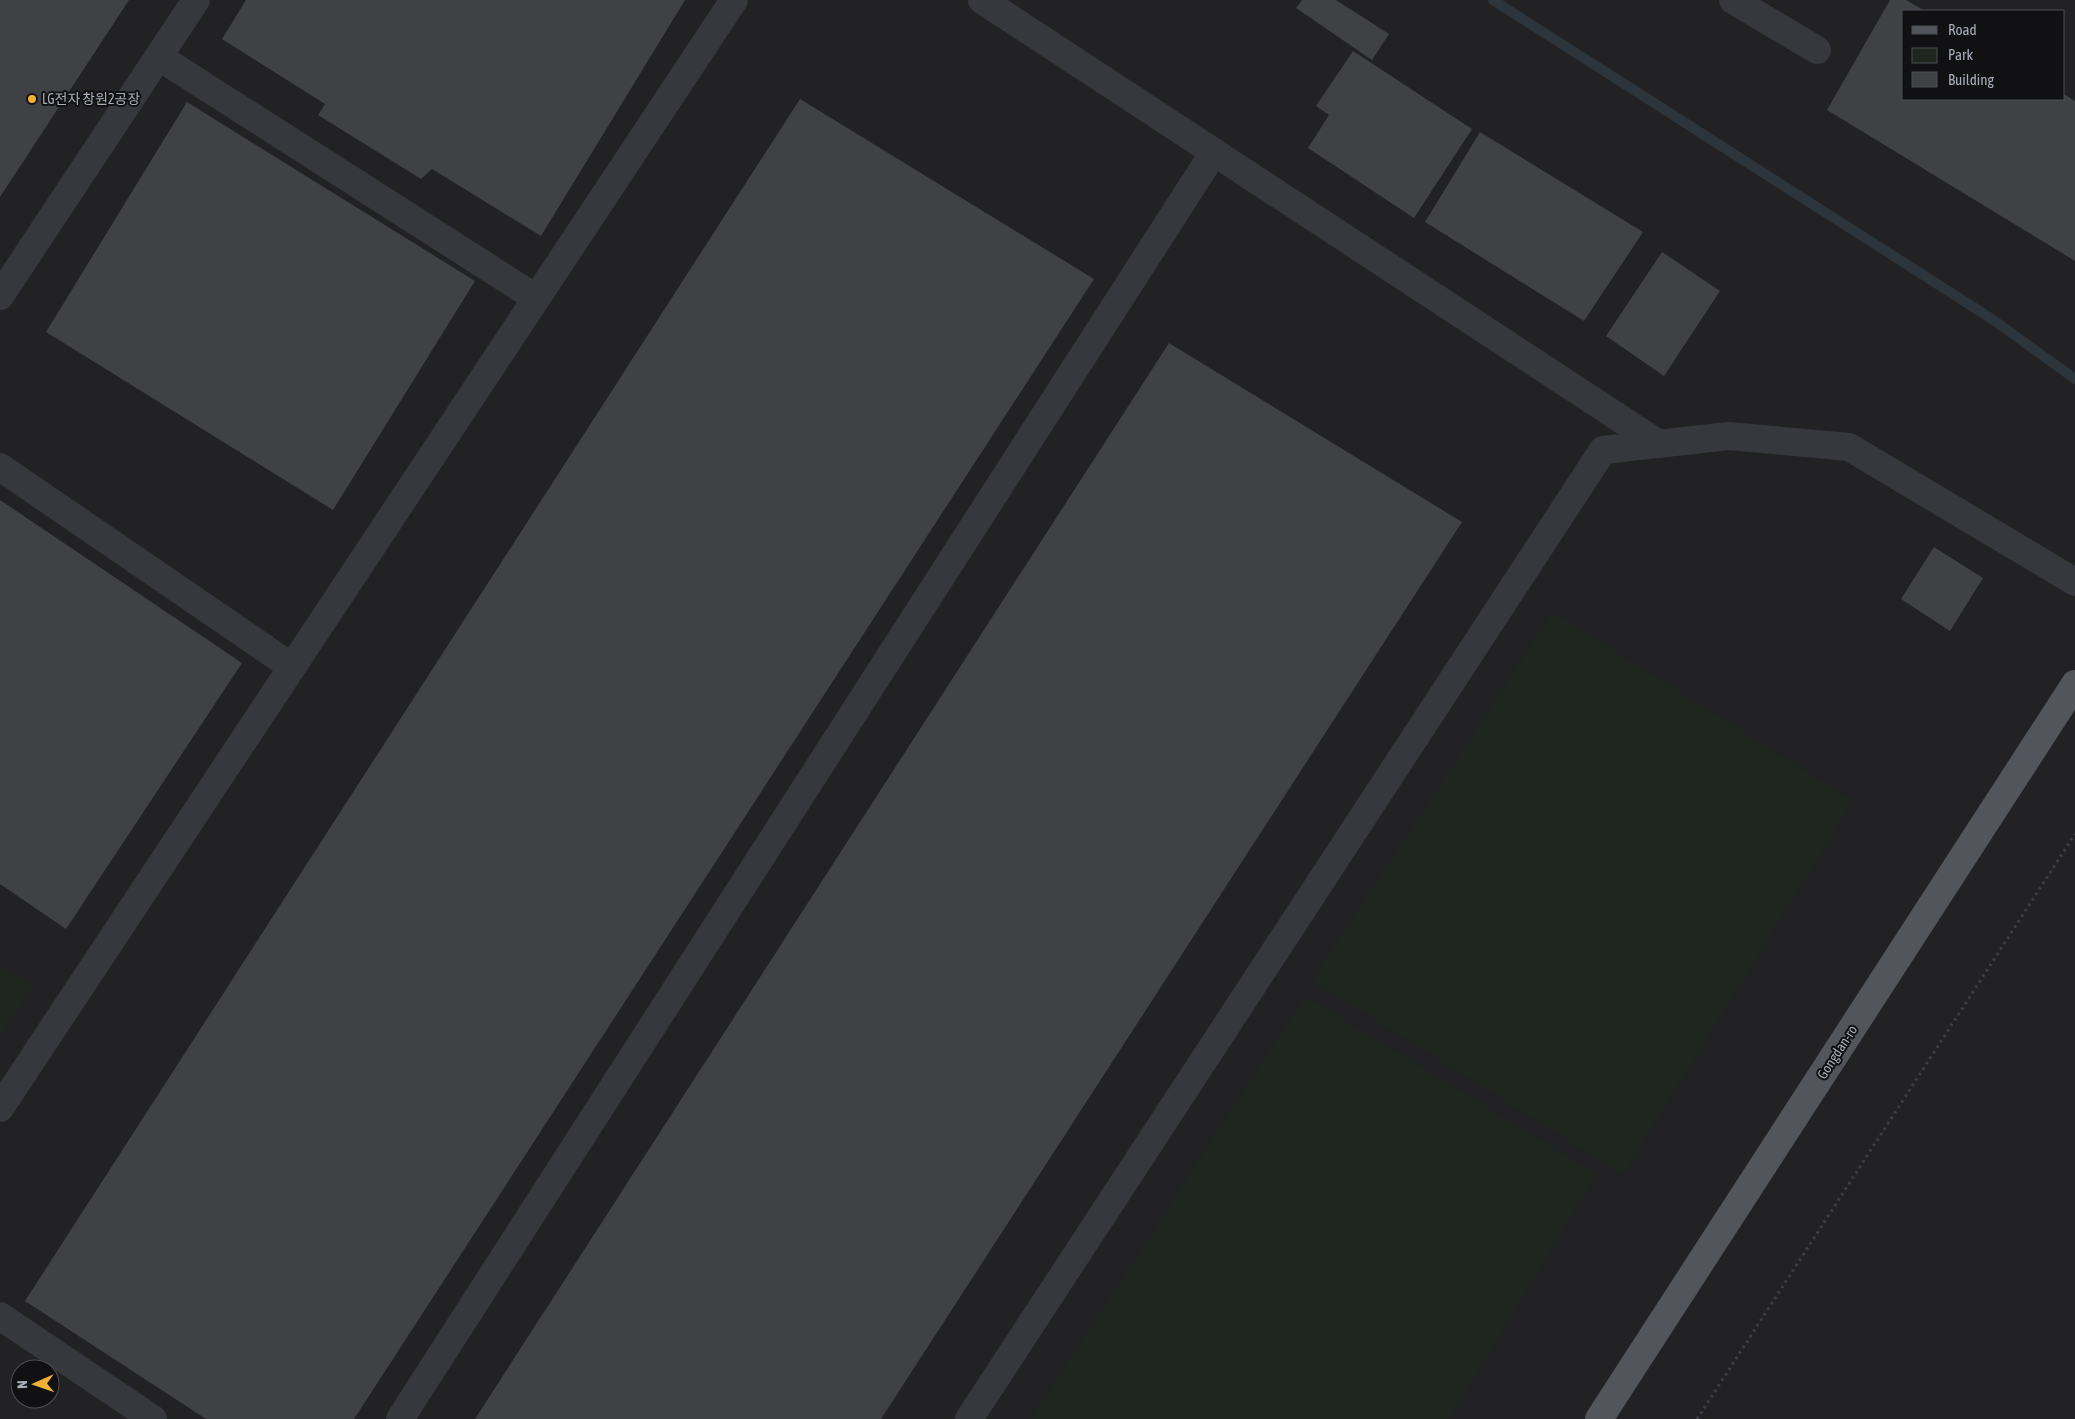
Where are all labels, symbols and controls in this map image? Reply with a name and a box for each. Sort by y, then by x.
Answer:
legend [1902,10,2065,100]
text: Road [1948,21,1977,38]
text: Park [1948,46,1973,63]
text: Building [1948,71,1994,88]
place label: LG전자 창원2공장 [42,91,140,107]
marker: LG전자 창원2공장 [26,93,38,105]
street label: Gongdan-ro [1814,1022,1860,1082]
north arrow [10,1359,60,1409]
text: N [14,1380,30,1389]

